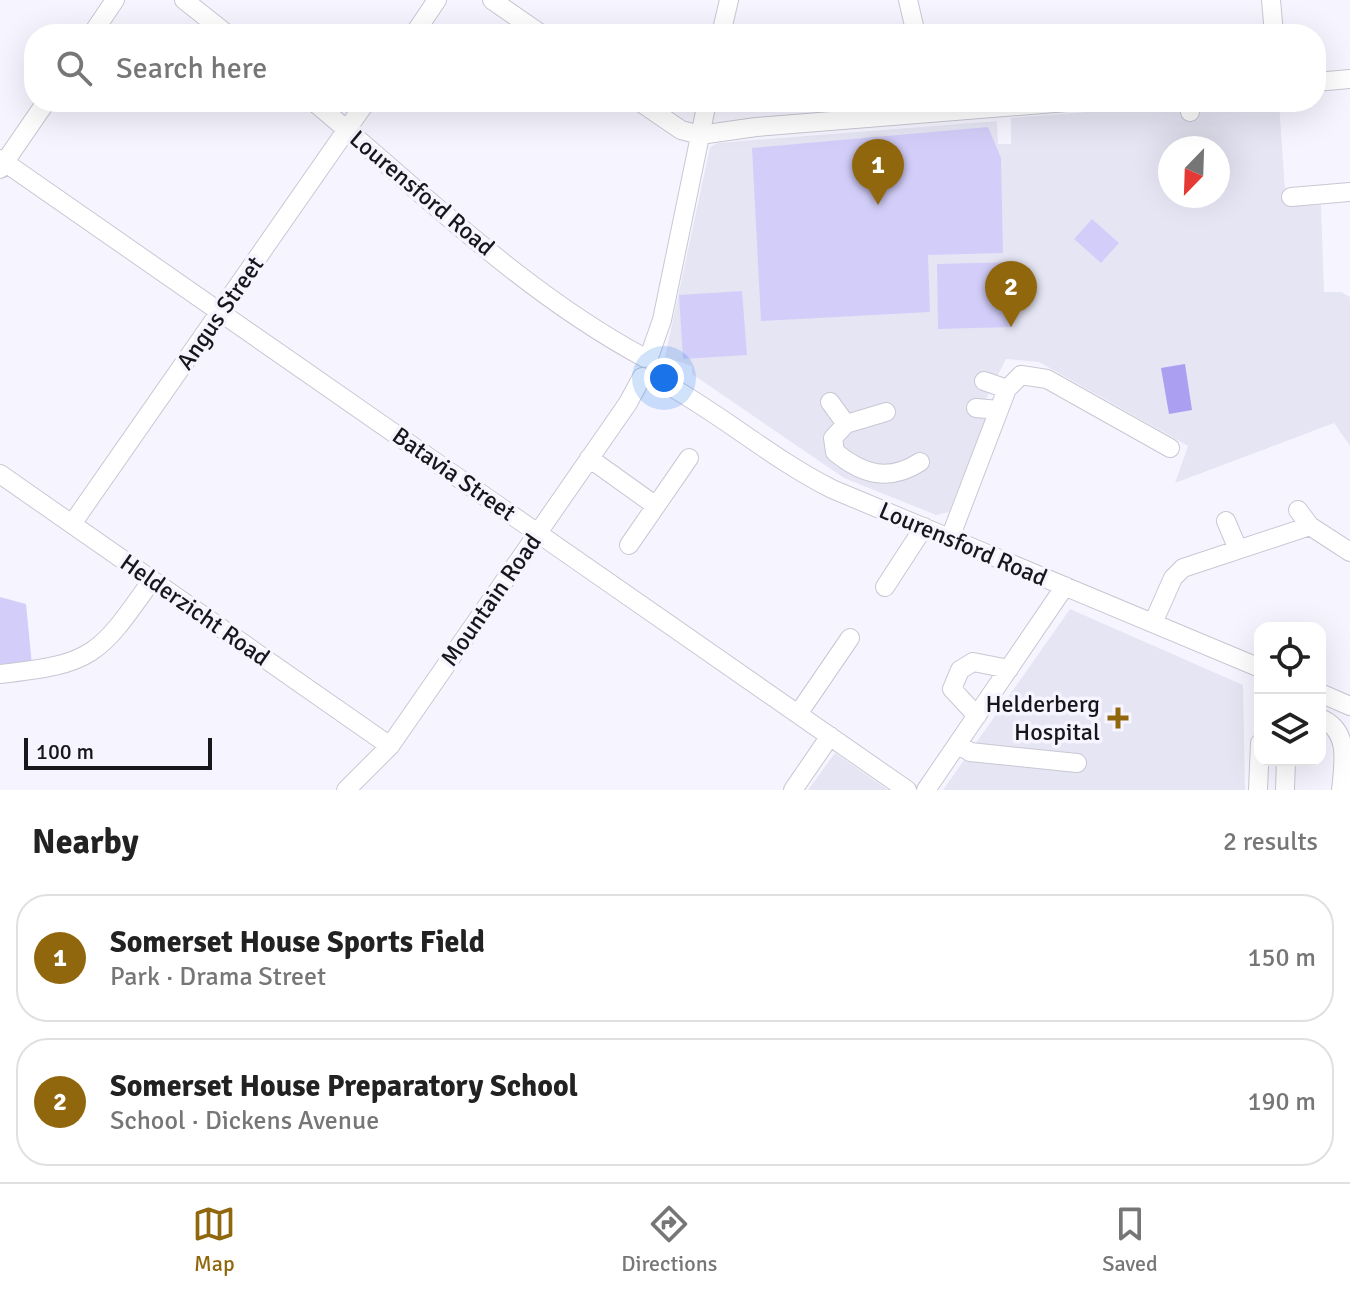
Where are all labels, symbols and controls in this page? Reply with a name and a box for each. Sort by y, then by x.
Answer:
search box [24,24,1326,112]
icon: search [52,46,96,90]
text: Search here [116,50,267,87]
street label: Lourensford Road [343,124,501,262]
north arrow [1158,136,1230,208]
pin: 1 [852,139,904,205]
street label: Angus Street [170,250,270,376]
pin: 2 [985,261,1037,327]
your location [644,358,684,398]
street label: Batavia Street [387,420,521,528]
street label: Lourensford Road [874,495,1052,593]
street label: Mountain Road [434,528,548,672]
street label: Helderzicht Road [115,547,275,673]
map controls [1254,622,1326,766]
button: locate [1254,622,1326,694]
place label: Helderberg Hospital [985,689,1100,747]
button: layers [1254,694,1326,766]
marker: Helderberg Hospital [1107,707,1129,729]
scale bar [24,734,212,770]
text: 100 m [36,738,94,765]
text: Nearby [32,821,139,863]
text: 2 results [1223,826,1318,858]
text: Somerset House Sports Field [110,924,485,961]
text: 1 [53,942,67,974]
text: 150 m [1247,942,1316,974]
text: Park · Drama Street [110,961,326,993]
text: Somerset House Preparatory School [110,1068,578,1105]
text: 2 [53,1086,67,1118]
text: 190 m [1247,1086,1316,1118]
text: School · Dickens Avenue [110,1105,379,1137]
tab: Map [192,1202,236,1277]
tab: Directions [621,1202,717,1277]
tab: Saved [1102,1202,1158,1277]

